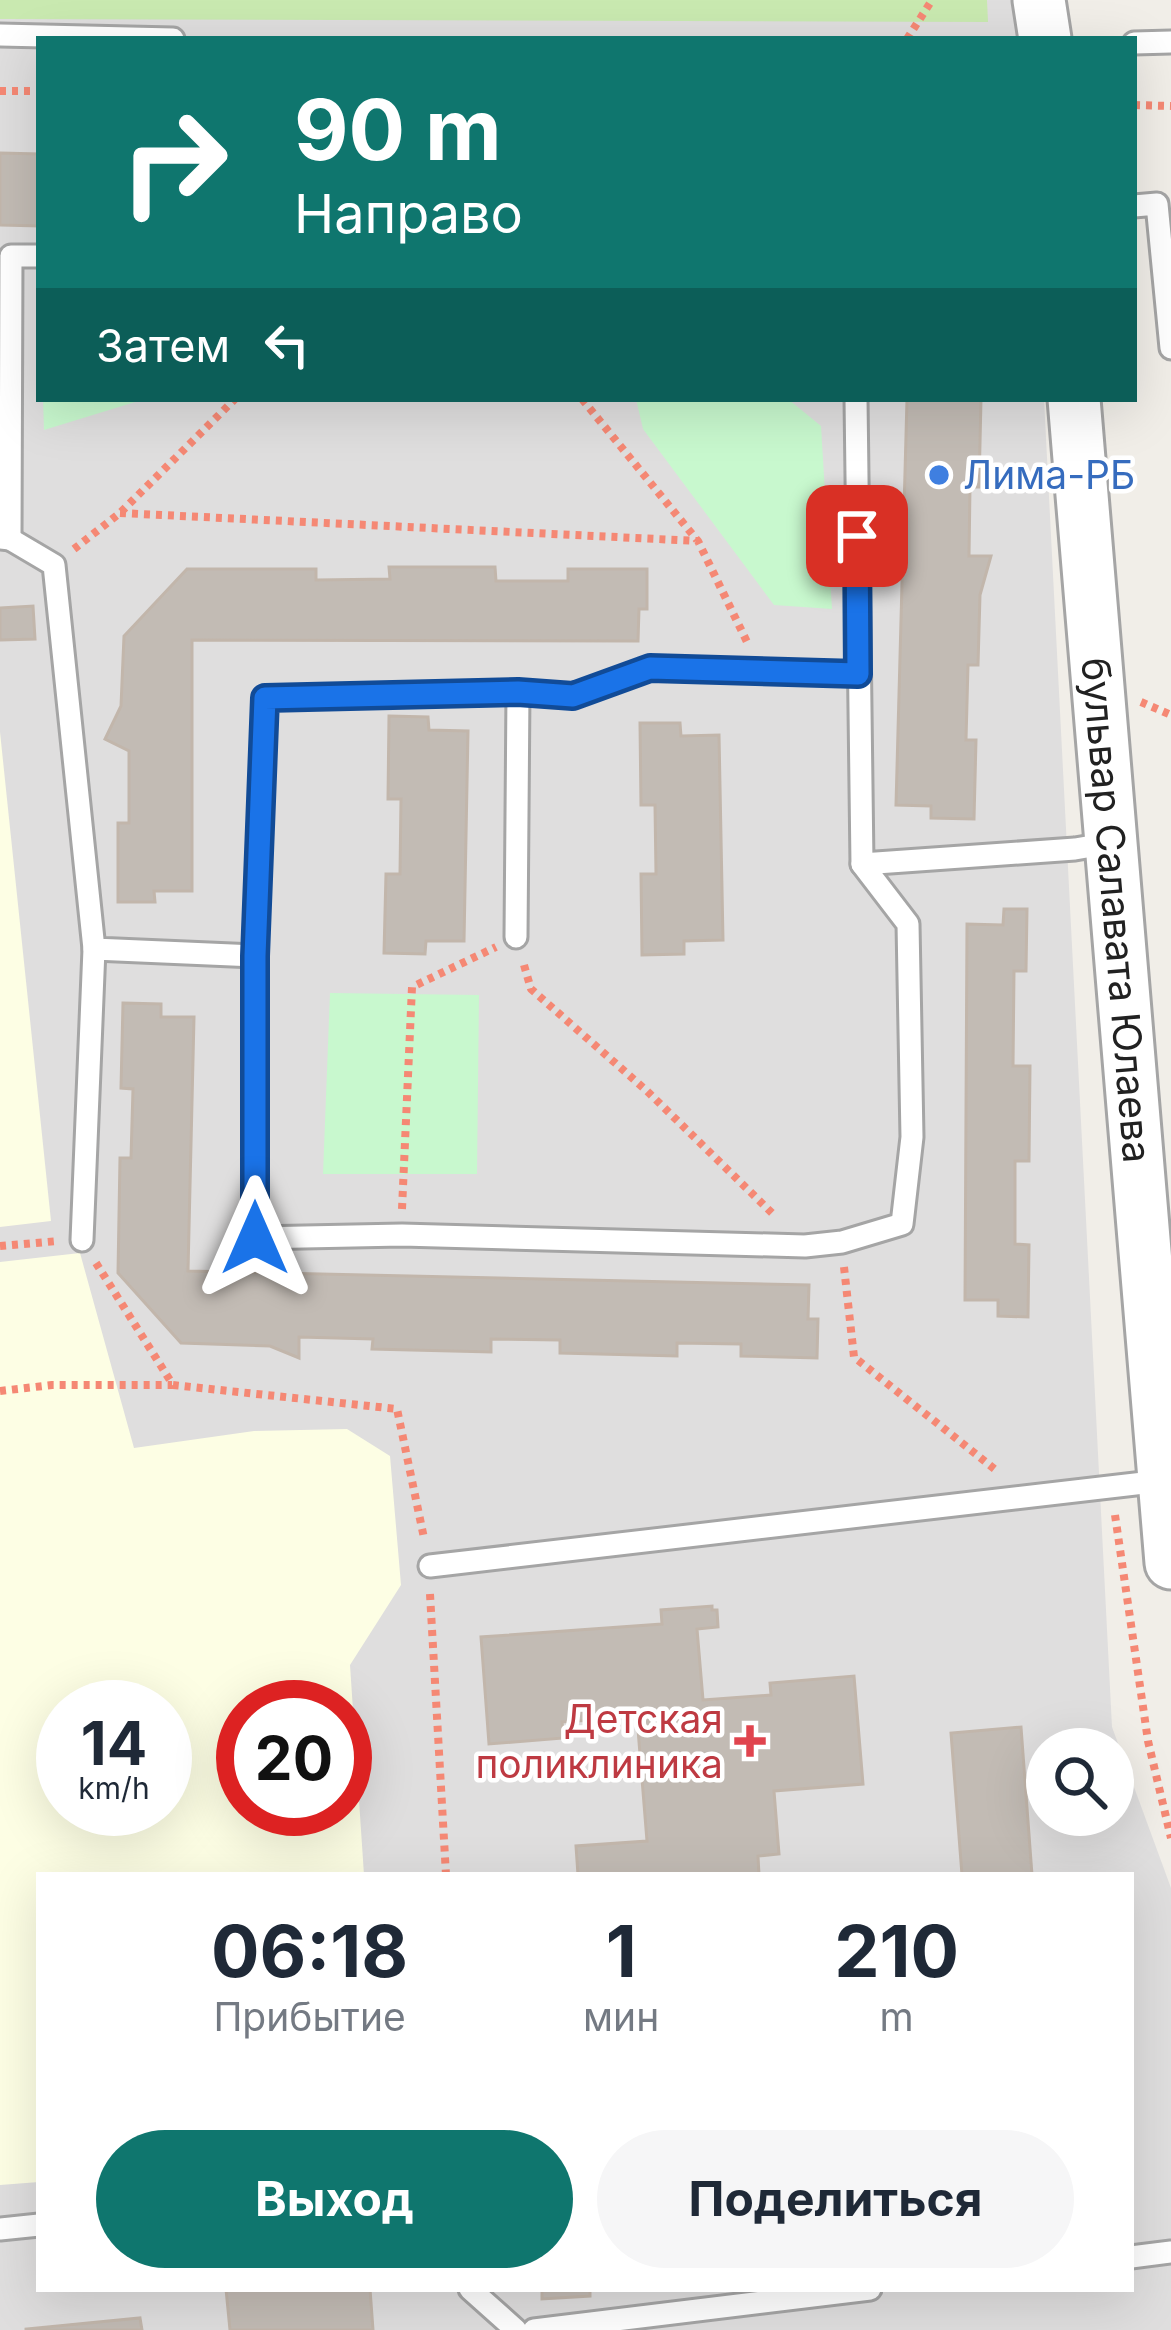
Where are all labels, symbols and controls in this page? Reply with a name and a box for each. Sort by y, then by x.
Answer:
text: 90 m [294,79,502,180]
icon: right [96,84,252,240]
text: Направо [294,181,523,246]
icon: left [254,312,320,378]
text: Затем [96,318,230,373]
place label: Лима-РБ [963,451,1135,498]
marker: Лима-РБ [926,462,952,488]
pin [806,485,908,587]
icon: arrive [824,503,890,569]
street label: бульвар Салавата Юлаева [1073,656,1162,1165]
position arrow [192,1175,318,1301]
speed limit sign: 20 [216,1680,372,1836]
place label: Детская поликлиника [475,1695,723,1787]
text: 14 [81,1707,147,1779]
marker: Детская поликлиника [734,1725,766,1757]
map controls [1026,1728,1134,1836]
button: search [1026,1728,1134,1836]
text: km/h [78,1770,150,1806]
text: 06:18 [211,1907,408,1994]
text: 1 [606,1907,637,1994]
text: 210 [834,1907,959,1994]
text: Прибытие [213,1993,406,2040]
text: мин [583,1993,659,2040]
text: m [880,1993,914,2040]
button: Выход [96,2130,573,2268]
button: Поделиться [597,2130,1074,2268]

